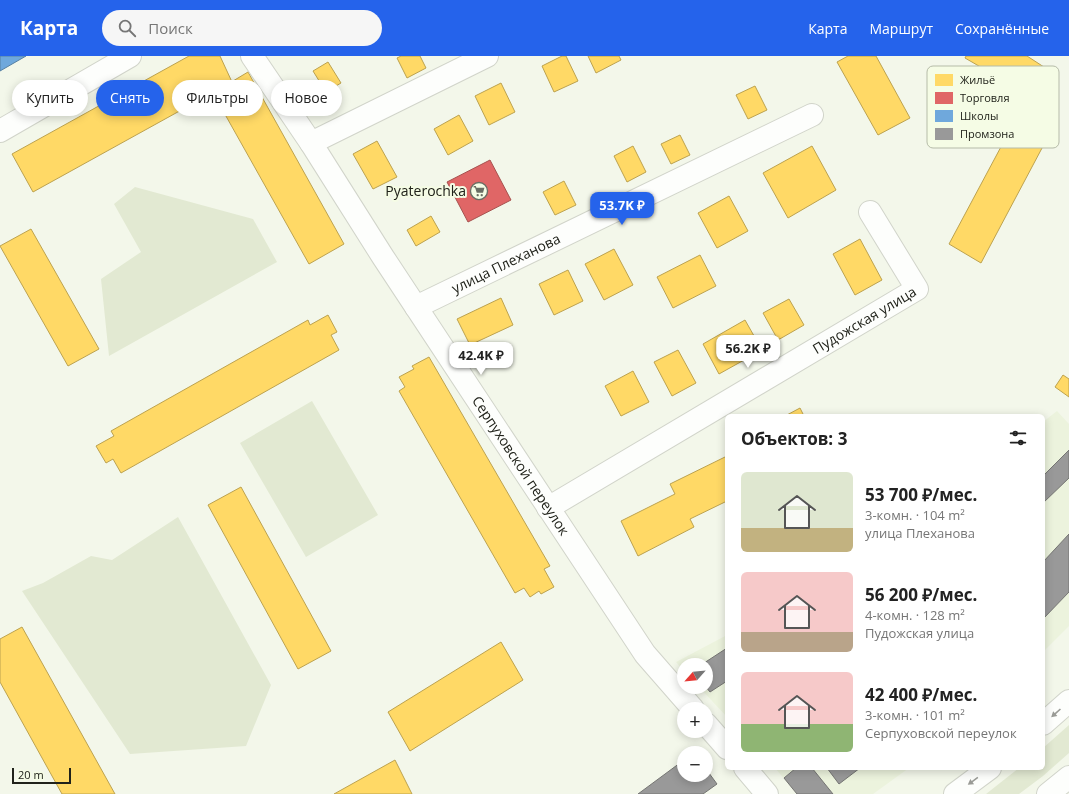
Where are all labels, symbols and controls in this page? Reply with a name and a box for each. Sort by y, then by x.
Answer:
search box [102,10,382,46]
text: Карта [20,15,78,41]
icon: search [116,17,138,39]
text: Поиск [148,18,193,38]
text: Карта [808,19,847,38]
text: Маршрут [869,19,933,38]
text: Сохранённые [955,19,1049,38]
legend [927,66,1059,148]
text: Жильё [960,72,995,87]
chip: Купить [12,80,88,116]
chip: Снять [96,80,164,116]
chip: Фильтры [172,80,263,116]
chip: Новое [271,80,342,116]
text: Торговля [960,90,1009,105]
text: Школы [960,108,998,123]
text: Промзона [960,126,1014,141]
place label: Pyaterochka [385,181,466,200]
supermarket icon: Pyaterochka [469,181,489,201]
pin: 53.7K ₽ [585,192,659,226]
text: 53.7K ₽ [599,196,645,214]
street label: улица Плеханова [448,229,563,297]
street label: Пудожская улица [809,282,920,358]
pin: 56.2K ₽ [711,335,785,369]
text: 56.2K ₽ [725,339,771,357]
pin: 42.4K ₽ [444,342,518,376]
text: 42.4K ₽ [458,346,504,364]
street label: Серпуховской переулок [468,392,575,539]
text: Объектов: 3 [741,427,847,450]
icon: filters [1007,427,1029,449]
text: 53 700 ₽/мес. [865,483,977,506]
icon: home [773,488,821,536]
text: 3-комн. · 104 m² [865,506,965,524]
text: улица Плеханова [865,524,975,542]
text: 56 200 ₽/мес. [865,583,977,606]
icon: home [773,588,821,636]
text: 4-комн. · 128 m² [865,606,965,624]
text: Пудожская улица [865,624,974,642]
north arrow [677,658,713,694]
map controls [677,658,713,782]
text: 42 400 ₽/мес. [865,683,977,706]
icon: home [773,688,821,736]
button: + [677,702,713,738]
text: 3-комн. · 101 m² [865,706,965,724]
one-way arrow [1051,708,1061,718]
text: Серпуховской переулок [865,724,1017,742]
button: − [677,746,713,782]
scale bar [12,766,71,785]
text: 20 m [18,767,44,782]
one-way arrow [967,777,978,785]

